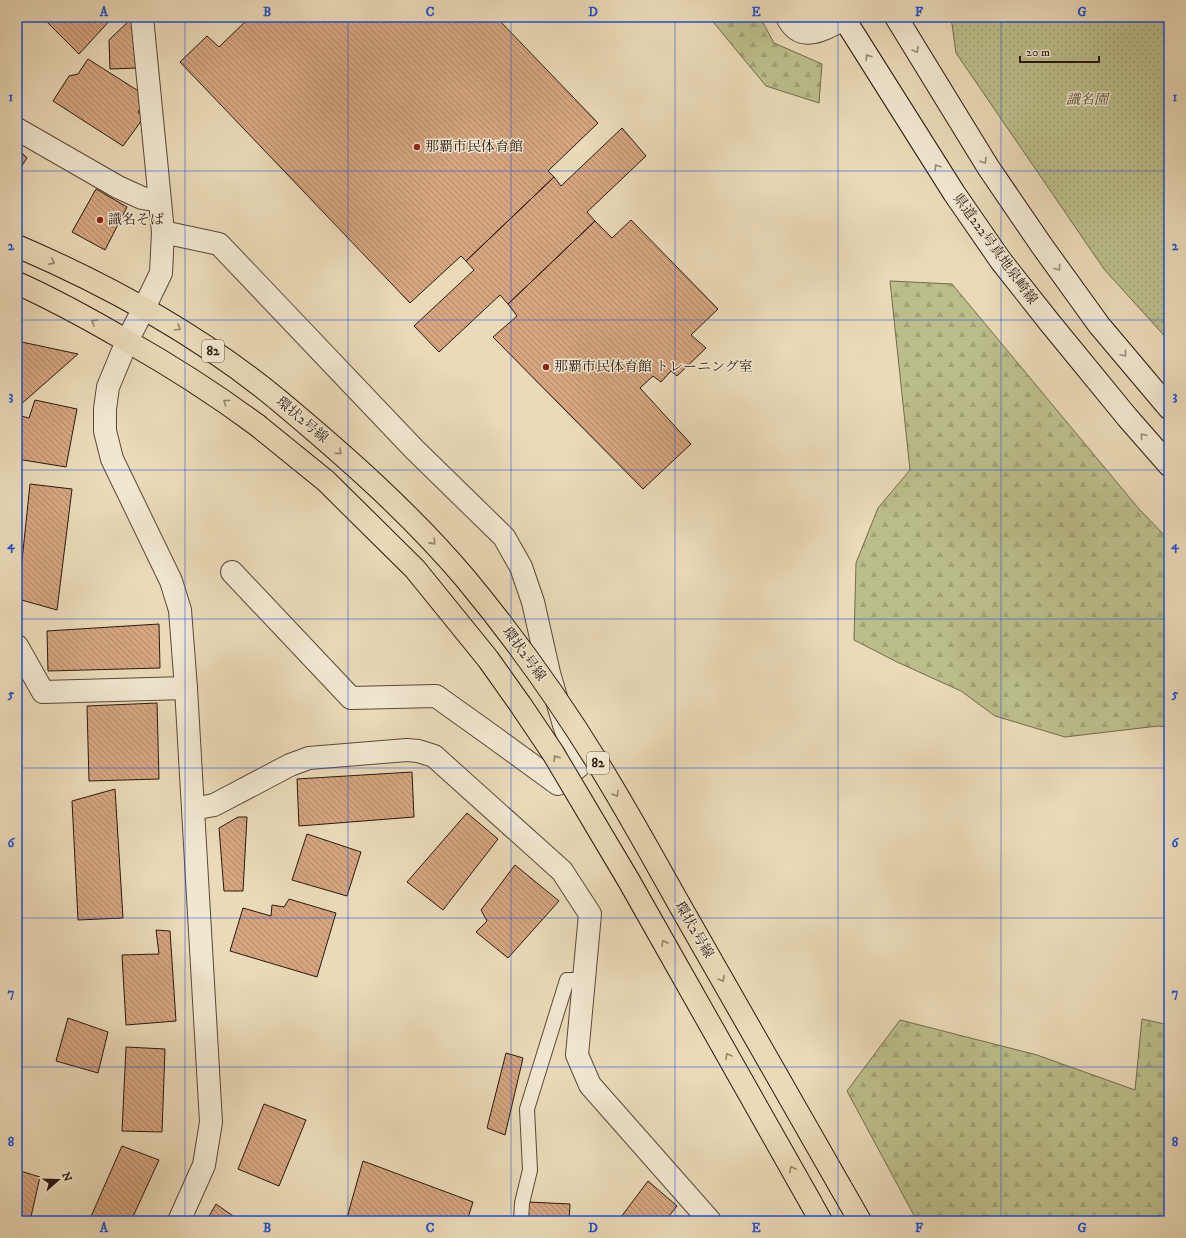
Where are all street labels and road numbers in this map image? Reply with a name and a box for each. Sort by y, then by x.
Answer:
street label: 県道222号真地泉崎線 [949,190,1041,308]
road number: 82 [202,340,224,362]
street label: 環状2号線 [272,393,332,447]
street label: 環状2号線 [498,623,550,685]
road number: 82 [587,752,609,774]
street label: 環状2号線 [670,898,718,962]

